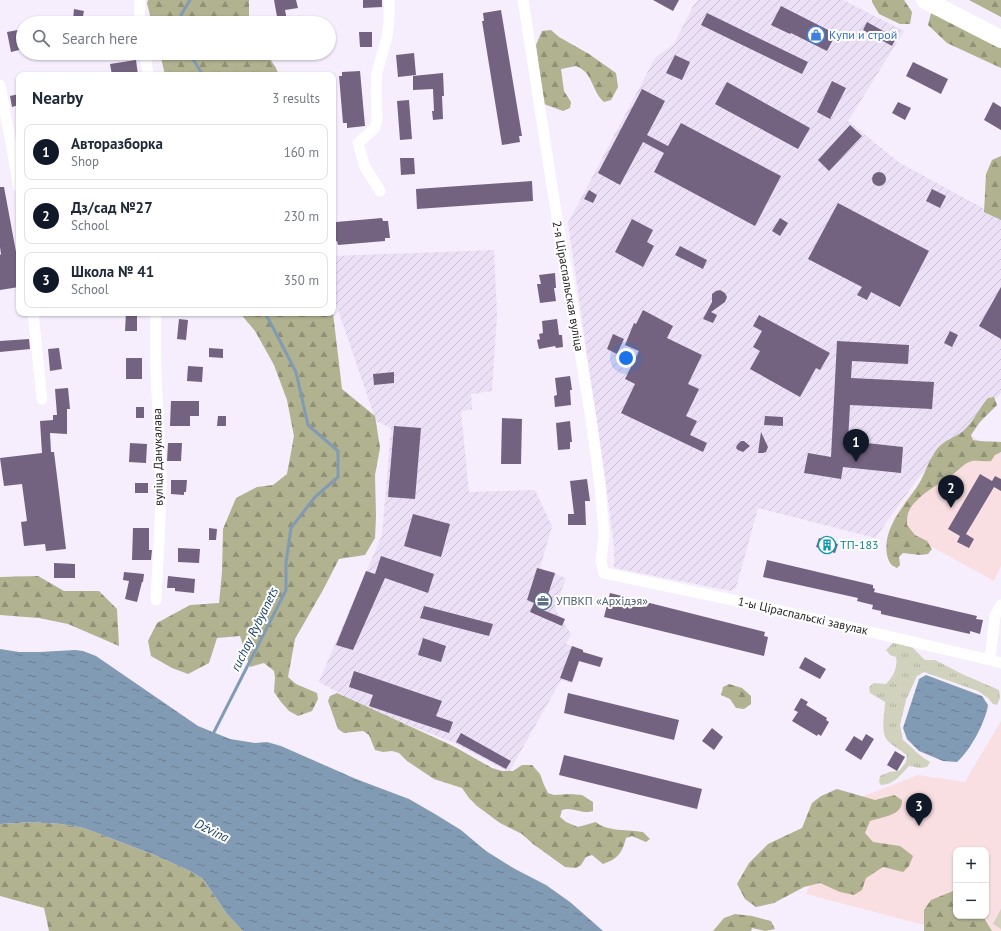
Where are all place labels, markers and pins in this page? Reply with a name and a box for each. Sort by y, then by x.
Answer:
shop icon: Купи и строй [806,25,826,45]
place label: Купи и строй [829,27,897,42]
pin: 1 [843,429,869,462]
pin: 2 [938,475,964,508]
building icon: ТП-183 [817,535,837,555]
place label: ТП-183 [840,537,879,552]
office icon: УПВКП «Архідэя» [533,591,553,611]
place label: УПВКП «Архідэя» [556,593,648,608]
pin: 3 [906,793,932,826]

